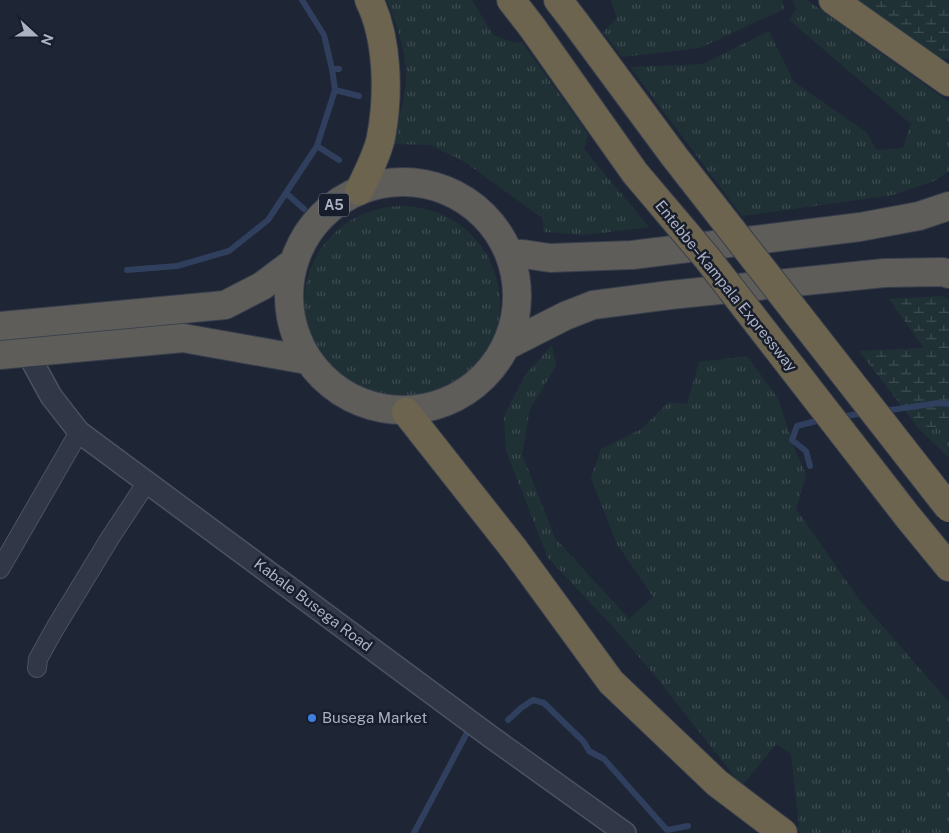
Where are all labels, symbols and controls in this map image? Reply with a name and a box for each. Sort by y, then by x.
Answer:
north arrow [10,10,60,60]
text: N [38,32,57,48]
road number: A5 [319,194,349,216]
street label: Entebbe–Kampala Expressway [652,197,801,375]
street label: Kabale Busega Road [251,555,376,654]
place label: Busega Market [322,709,427,726]
marker: Busega Market [306,712,318,724]

